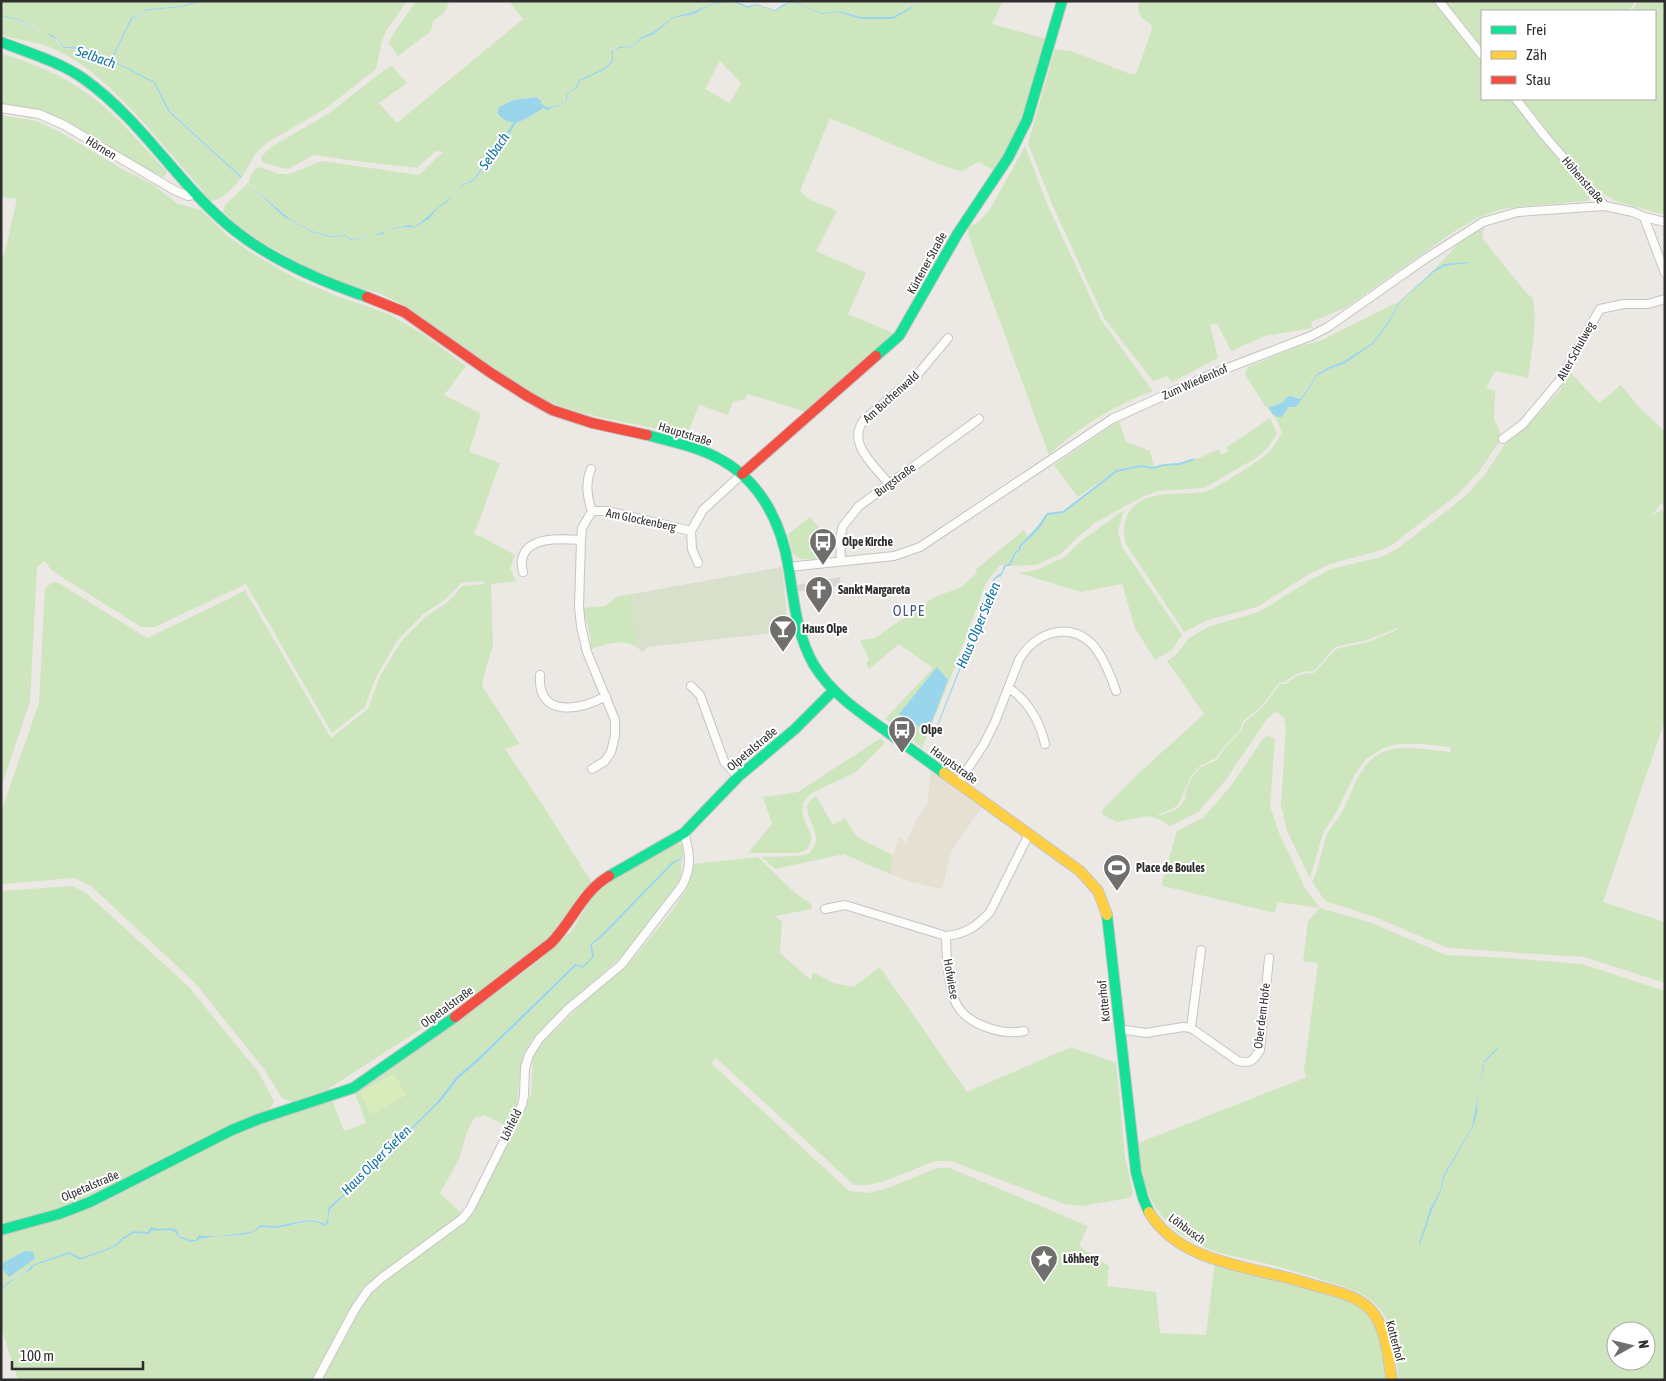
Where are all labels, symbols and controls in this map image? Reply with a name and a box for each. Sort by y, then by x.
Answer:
legend [1481,10,1656,100]
text: Frei [1526,21,1546,38]
water label: Selbach [73,42,118,71]
text: Zäh [1526,46,1547,63]
text: Stau [1526,71,1551,88]
water label: Selbach [475,129,512,173]
street label: Hörnen [83,133,119,163]
street label: Höhenstraße [1559,154,1607,206]
street label: Kürtener Straße [904,230,950,296]
street label: Alter Schulweg [1554,319,1598,383]
street label: Zum Wiedenhof [1160,361,1230,403]
street label: Am Buchenwald [860,368,922,426]
street label: Hauptstraße [657,419,713,449]
street label: Burgstraße [872,460,918,500]
street label: Am Glockenberg [605,506,678,534]
bus stop icon: Olpe Kirche [808,527,838,566]
place label: Olpe Kirche [842,535,893,549]
church icon: Sankt Margareta [804,575,834,614]
water label: Haus Olper Siefen [953,580,1003,670]
place label: Sankt Margareta [838,583,911,597]
district label: OLPE [893,602,925,619]
bar icon: Haus Olpe [768,614,798,653]
place label: Haus Olpe [802,622,848,636]
bus stop icon: Olpe [887,715,917,754]
place label: Olpe [921,723,943,737]
street label: Olpetalstraße [724,724,780,774]
street label: Hauptstraße [928,743,980,787]
sports icon: Place de Boules [1102,853,1132,892]
place label: Place de Boules [1136,861,1206,875]
street label: Hofwiese [941,958,961,1000]
street label: Kotterhof [1095,979,1113,1023]
street label: Ober dem Hofe [1251,982,1273,1050]
street label: Olpetalstraße [418,983,476,1031]
street label: Löhfeld [497,1107,525,1143]
water label: Haus Olper Siefen [338,1122,414,1198]
street label: Olpetalstraße [59,1168,121,1204]
street label: Löhbusch [1166,1211,1208,1247]
place icon: Löhberg [1029,1244,1059,1283]
place label: Löhberg [1063,1252,1099,1266]
street label: Kotterhof [1383,1319,1407,1364]
north arrow [1606,1321,1656,1371]
scale bar [12,1338,144,1370]
text: N [1635,1339,1652,1349]
text: 100 m [20,1347,54,1364]

